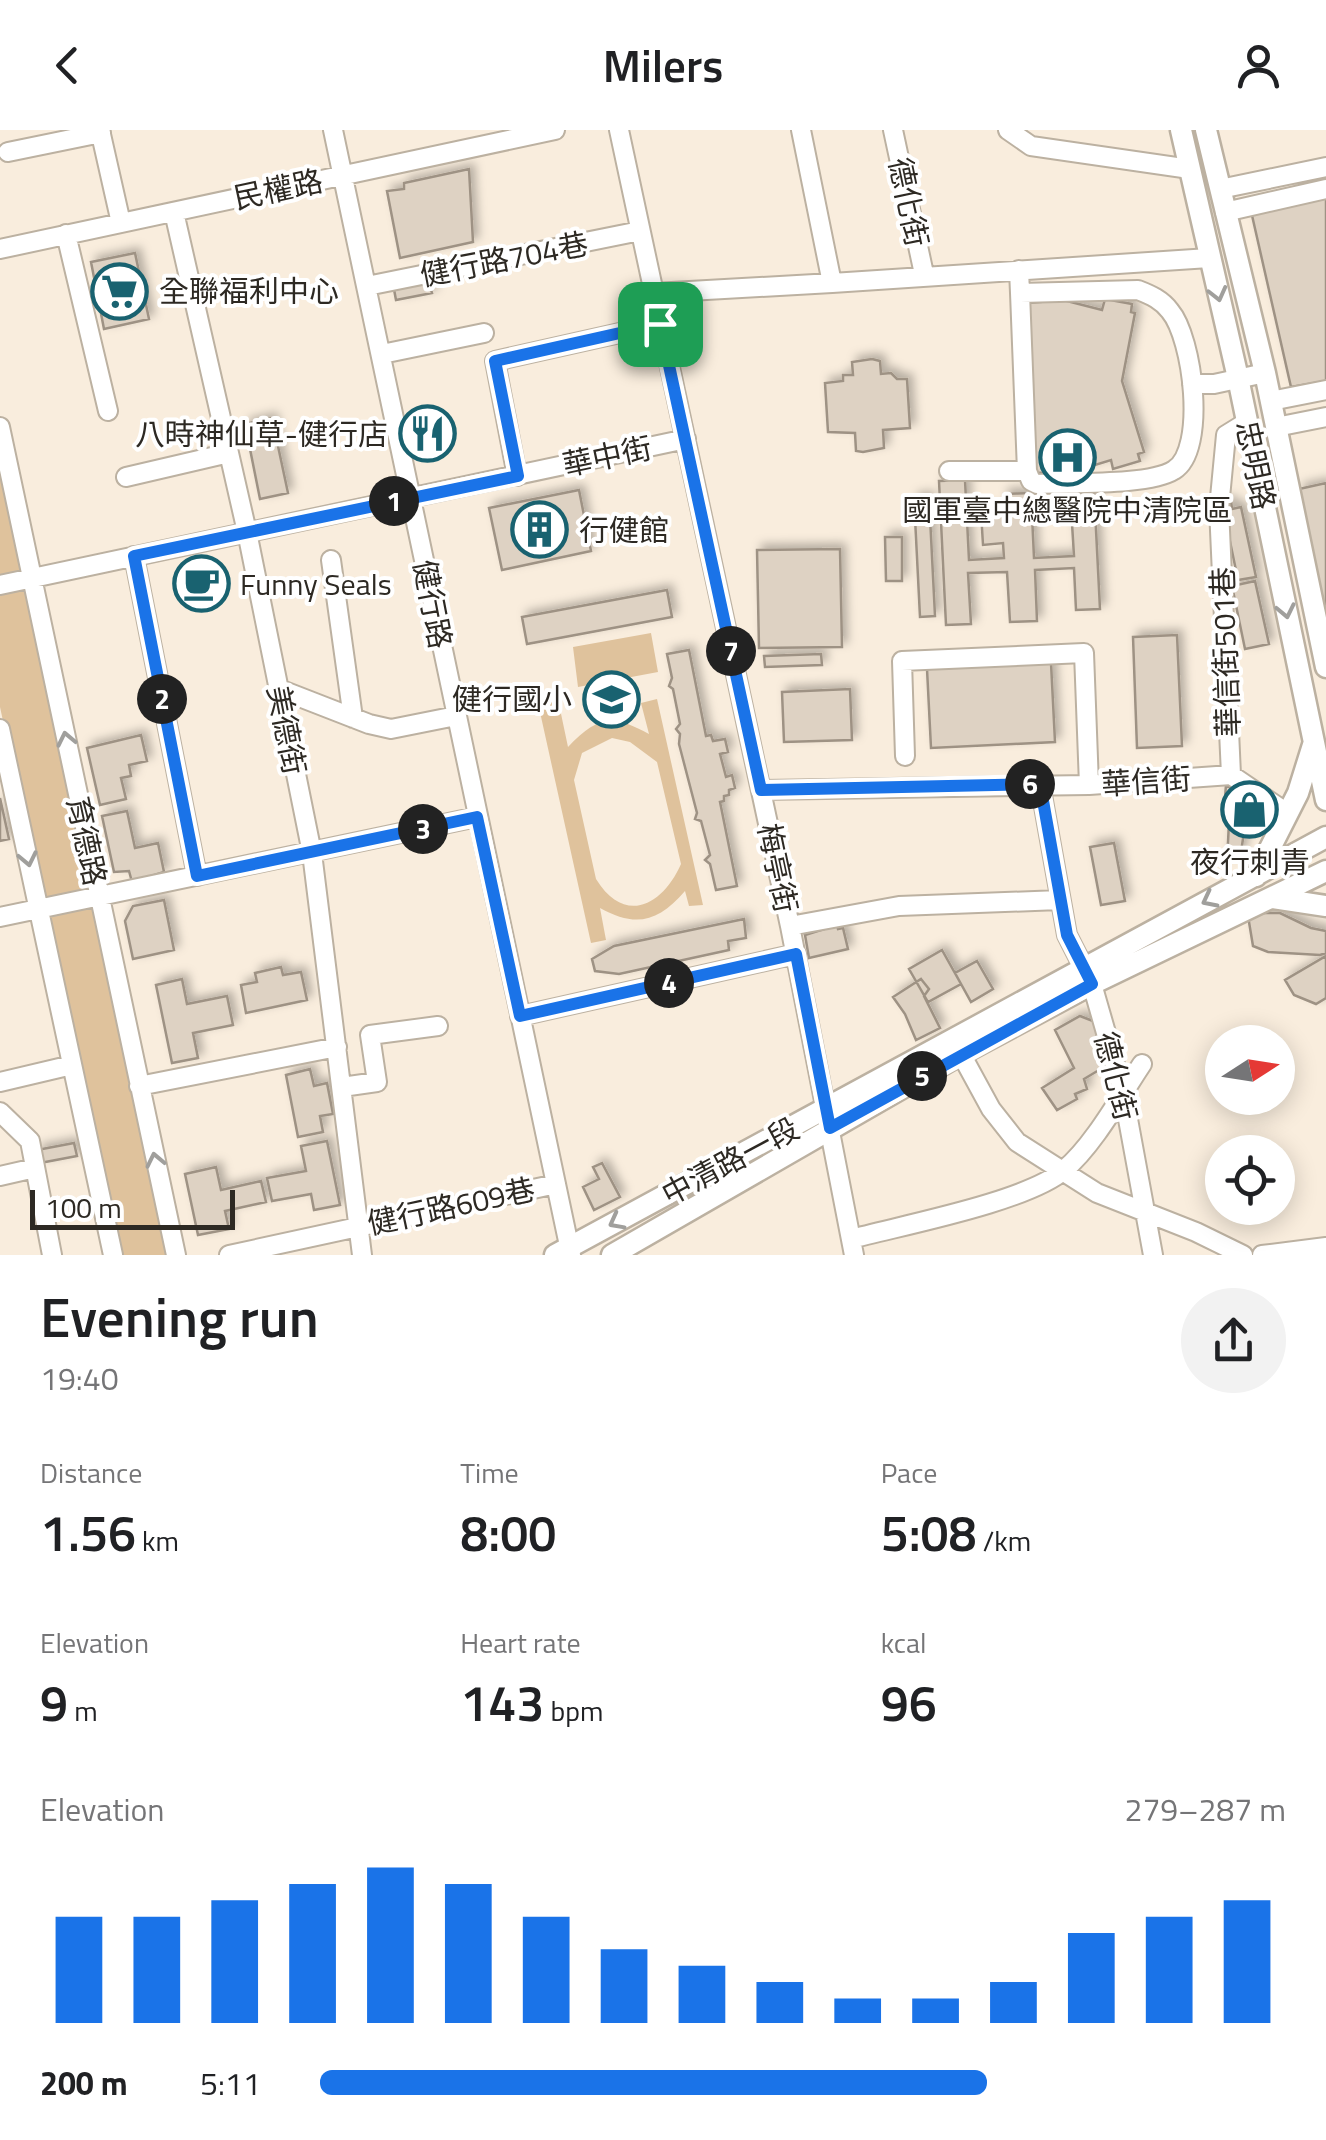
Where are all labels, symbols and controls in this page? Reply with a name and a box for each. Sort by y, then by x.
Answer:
text: Milers [603,31,723,99]
icon: back [40,38,95,93]
icon: person [1231,38,1286,93]
street label: 德化街 [877,153,941,251]
street label: 民權路 [229,157,327,221]
street label: 健行路704巷 [416,220,592,298]
supermarket icon: 全聯福利中心 [90,261,150,321]
place label: 全聯福利中心 [159,268,339,314]
pin [618,282,703,367]
one-way arrow [1206,285,1227,302]
icon: arrive [633,297,688,352]
restaurant icon: 八時神仙草-健行店 [397,404,457,464]
place label: 八時神仙草-健行店 [135,411,388,457]
street label: 忠明路 [1224,416,1288,514]
street label: 華中街 [558,424,656,488]
hospital icon: 國軍臺中總醫院中清院區 [1037,427,1097,487]
pin: 1 [369,476,419,526]
text: 1 [386,479,402,522]
place label: 國軍臺中總醫院中清院區 [902,487,1232,533]
building icon: 行健館 [510,500,570,560]
place label: 行健館 [579,507,669,553]
cafe icon: Funny Seals [171,554,231,614]
street label: 健行路 [402,555,464,653]
place label: Funny Seals [240,561,392,607]
street label: 華信街501巷 [1199,566,1251,738]
one-way arrow [1275,602,1296,619]
pin: 7 [706,626,756,676]
text: 7 [723,629,739,672]
school or university icon: 健行國小 [581,669,641,729]
pin: 2 [137,674,187,724]
place label: 健行國小 [452,676,572,722]
text: 2 [154,677,170,720]
street label: 美德街 [256,681,318,779]
one-way arrow [56,731,77,748]
street label: 華信街 [1100,755,1192,807]
pin: 6 [1005,759,1055,809]
text: 6 [1022,762,1038,805]
shop icon: 夜行刺青 [1220,780,1280,840]
street label: 育德路 [55,792,119,890]
pin: 3 [398,804,448,854]
text: 3 [415,807,431,850]
street label: 梅亭街 [746,819,810,917]
place label: 夜行刺青 [1190,839,1310,885]
one-way arrow [16,850,37,867]
one-way arrow [1202,888,1220,907]
pin: 4 [644,958,694,1008]
text: 4 [661,961,677,1004]
north arrow [1205,1025,1295,1115]
map controls [1205,1025,1295,1225]
street label: 德化街 [1083,1027,1149,1125]
pin: 5 [897,1051,947,1101]
text: 5 [914,1054,930,1097]
street label: 中清路一段 [653,1105,807,1217]
button: locate [1205,1135,1295,1225]
one-way arrow [146,1152,167,1169]
street label: 健行路609巷 [363,1166,539,1246]
scale bar [30,1185,235,1230]
text: 100 m [45,1186,122,1229]
one-way arrow [609,1210,627,1229]
text: Evening run [40,1275,319,1358]
button: share [1181,1288,1286,1393]
text: 19:40 [40,1354,119,1402]
text: Distance [40,1451,142,1494]
text: Time [460,1451,519,1494]
text: Pace [881,1451,937,1494]
text: 1.56 [40,1494,136,1570]
text: 8:00 [460,1494,556,1570]
text: 5:08 [881,1494,977,1570]
text: km [136,1519,179,1562]
text: /km [977,1519,1031,1562]
text: Elevation [40,1621,149,1664]
text: Heart rate [460,1621,581,1664]
text: kcal [881,1621,926,1664]
text: 9 [40,1664,68,1740]
text: 143 [460,1664,544,1740]
text: 96 [881,1664,937,1740]
text: m [68,1689,98,1732]
text: bpm [544,1689,603,1732]
text: Elevation [40,1785,164,1833]
text: 279–287 m [1124,1785,1286,1833]
text: 200 m [40,2059,128,2107]
text: 5:11 [200,2059,261,2107]

